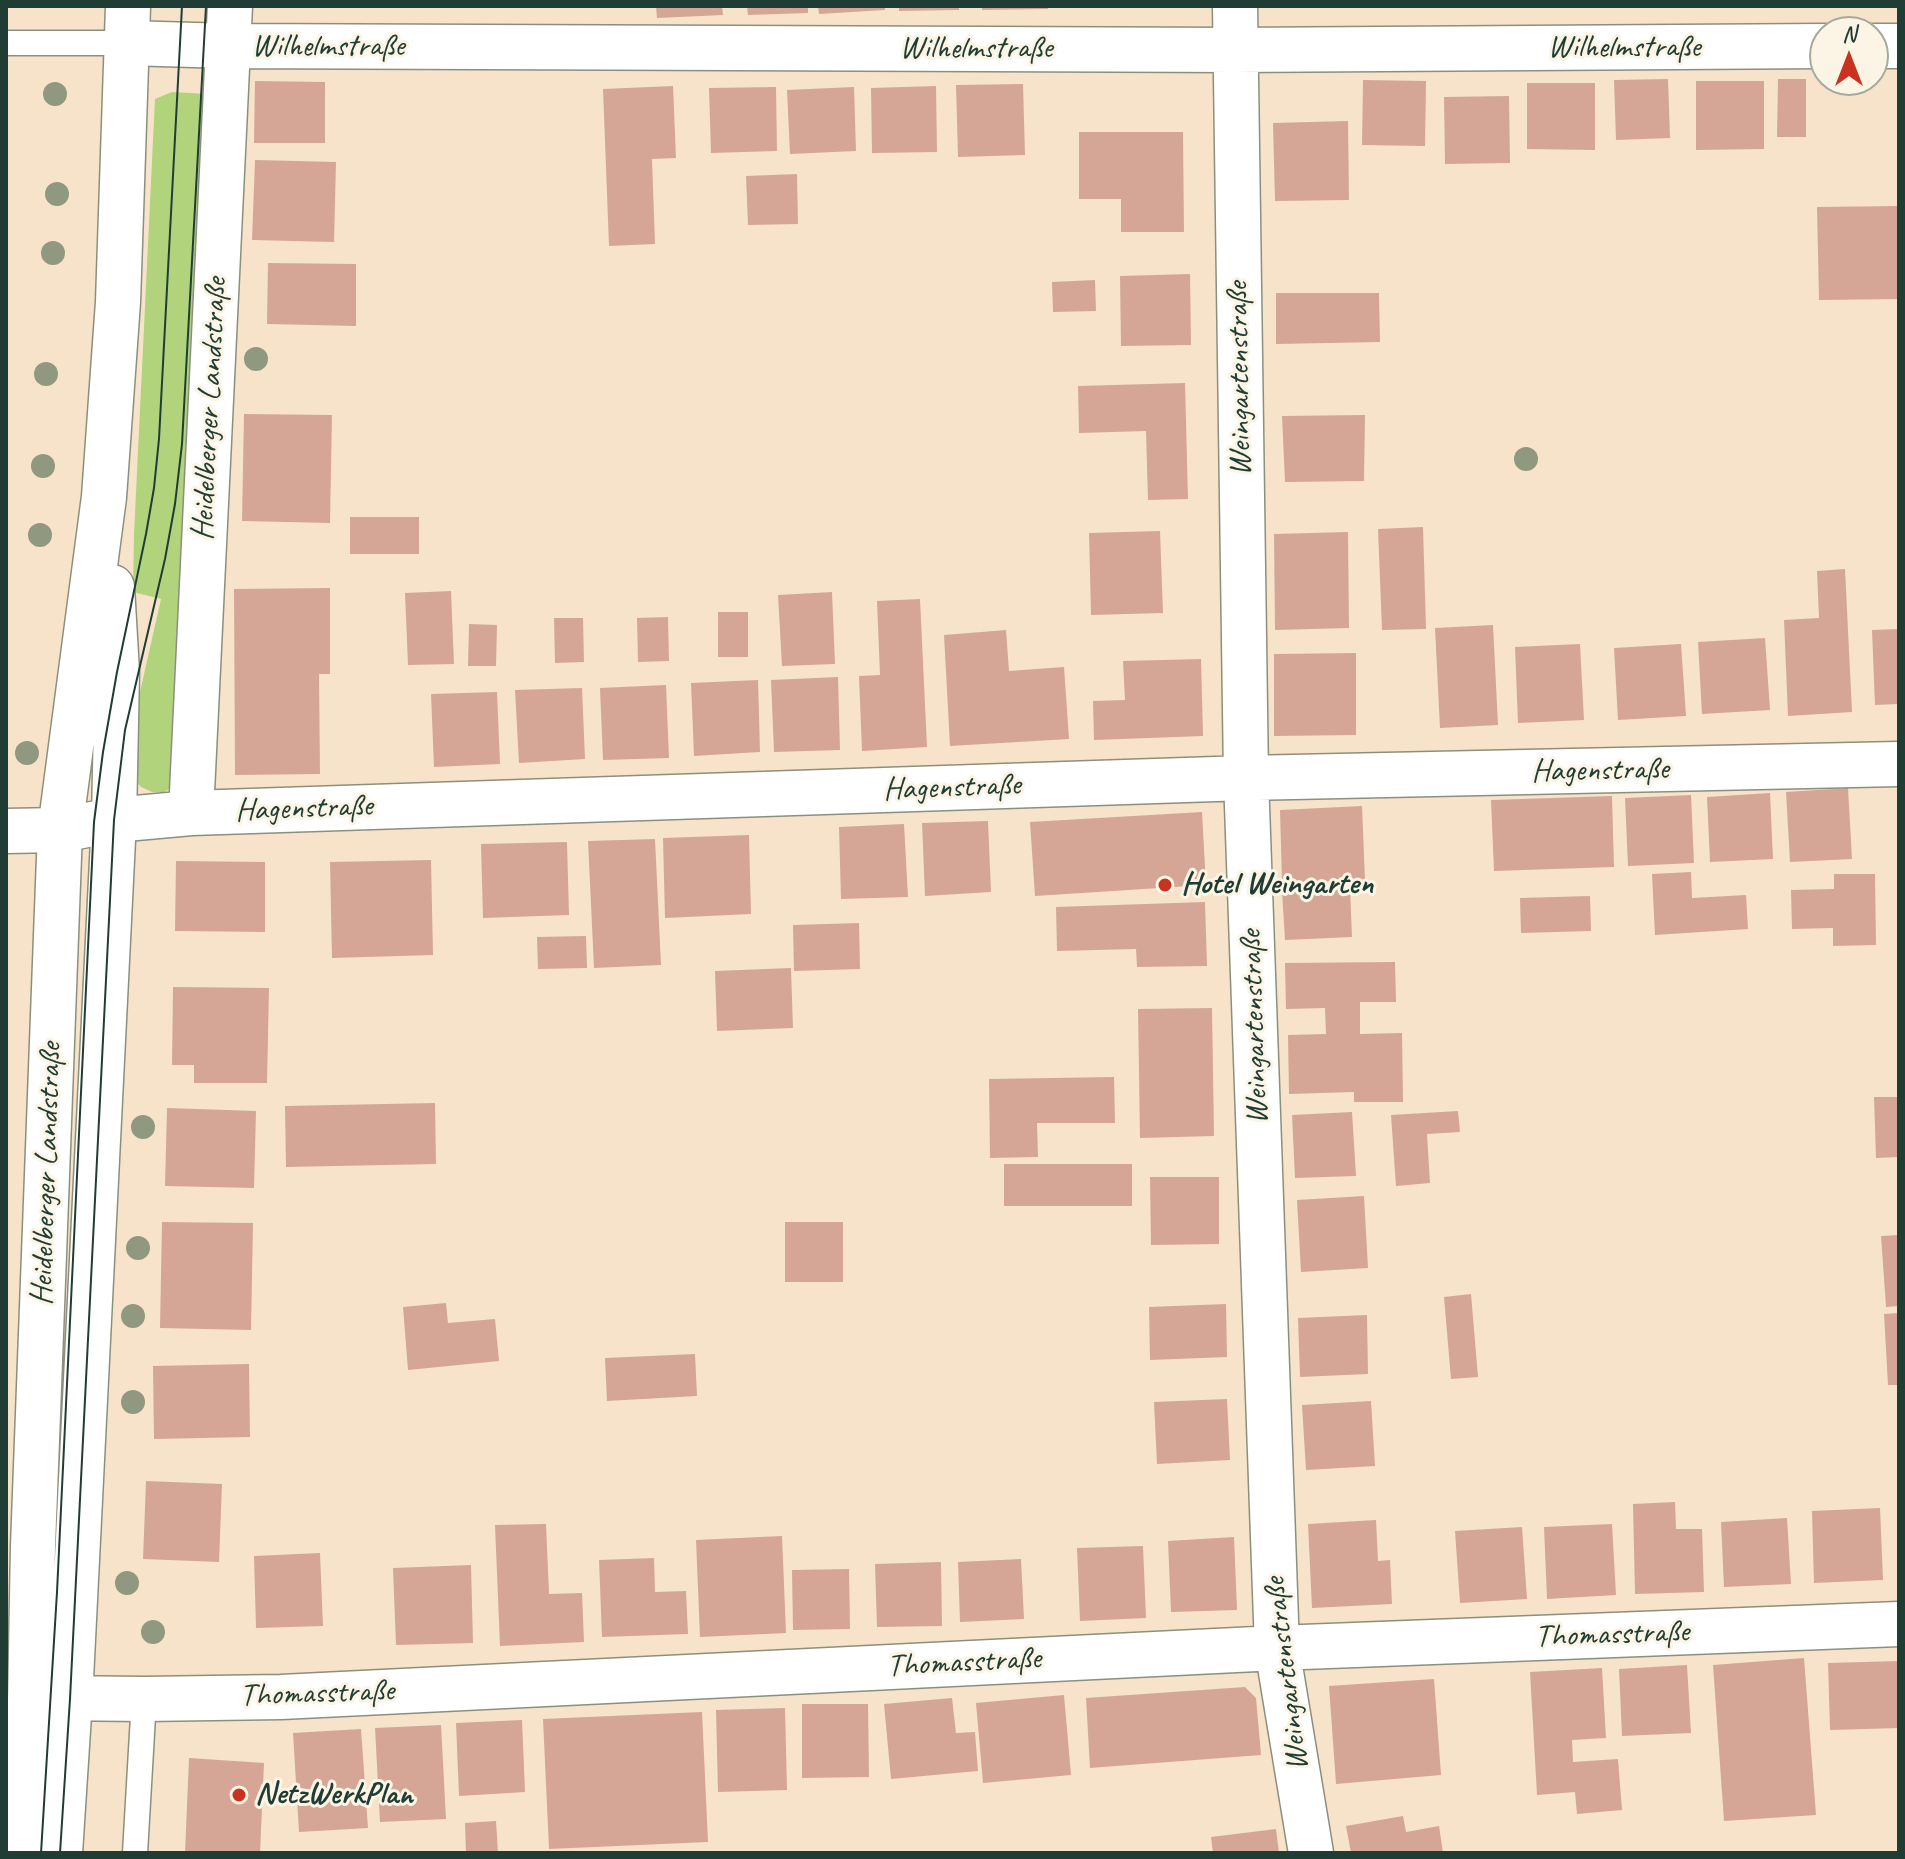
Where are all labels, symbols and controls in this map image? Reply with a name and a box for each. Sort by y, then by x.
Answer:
north arrow [1809,16,1889,96]
text: N [1842,20,1856,48]
street label: Wilhelmstraße [252,28,404,66]
street label: Wilhelmstraße [1548,29,1700,67]
street label: Wilhelmstraße [900,30,1052,68]
street label: Heidelberger Landstraße [184,277,236,541]
street label: Weingartenstraße [1219,281,1261,477]
street label: Hagenstraße [1531,751,1669,791]
street label: Hagenstraße [883,766,1021,810]
street label: Hagenstraße [235,787,373,831]
place label: Hotel Weingarten [1181,866,1373,904]
marker: Hotel Weingarten [1156,876,1174,894]
street label: Weingartenstraße [1232,929,1278,1125]
street label: Heidelberger Landstraße [23,1042,71,1306]
street label: Weingartenstraße [1256,1575,1318,1773]
street label: Thomasstraße [1534,1613,1690,1657]
street label: Thomasstraße [886,1640,1042,1686]
street label: Thomasstraße [239,1672,395,1716]
place label: NetzWerkPlan [255,1776,413,1814]
marker: NetzWerkPlan [230,1786,248,1804]

